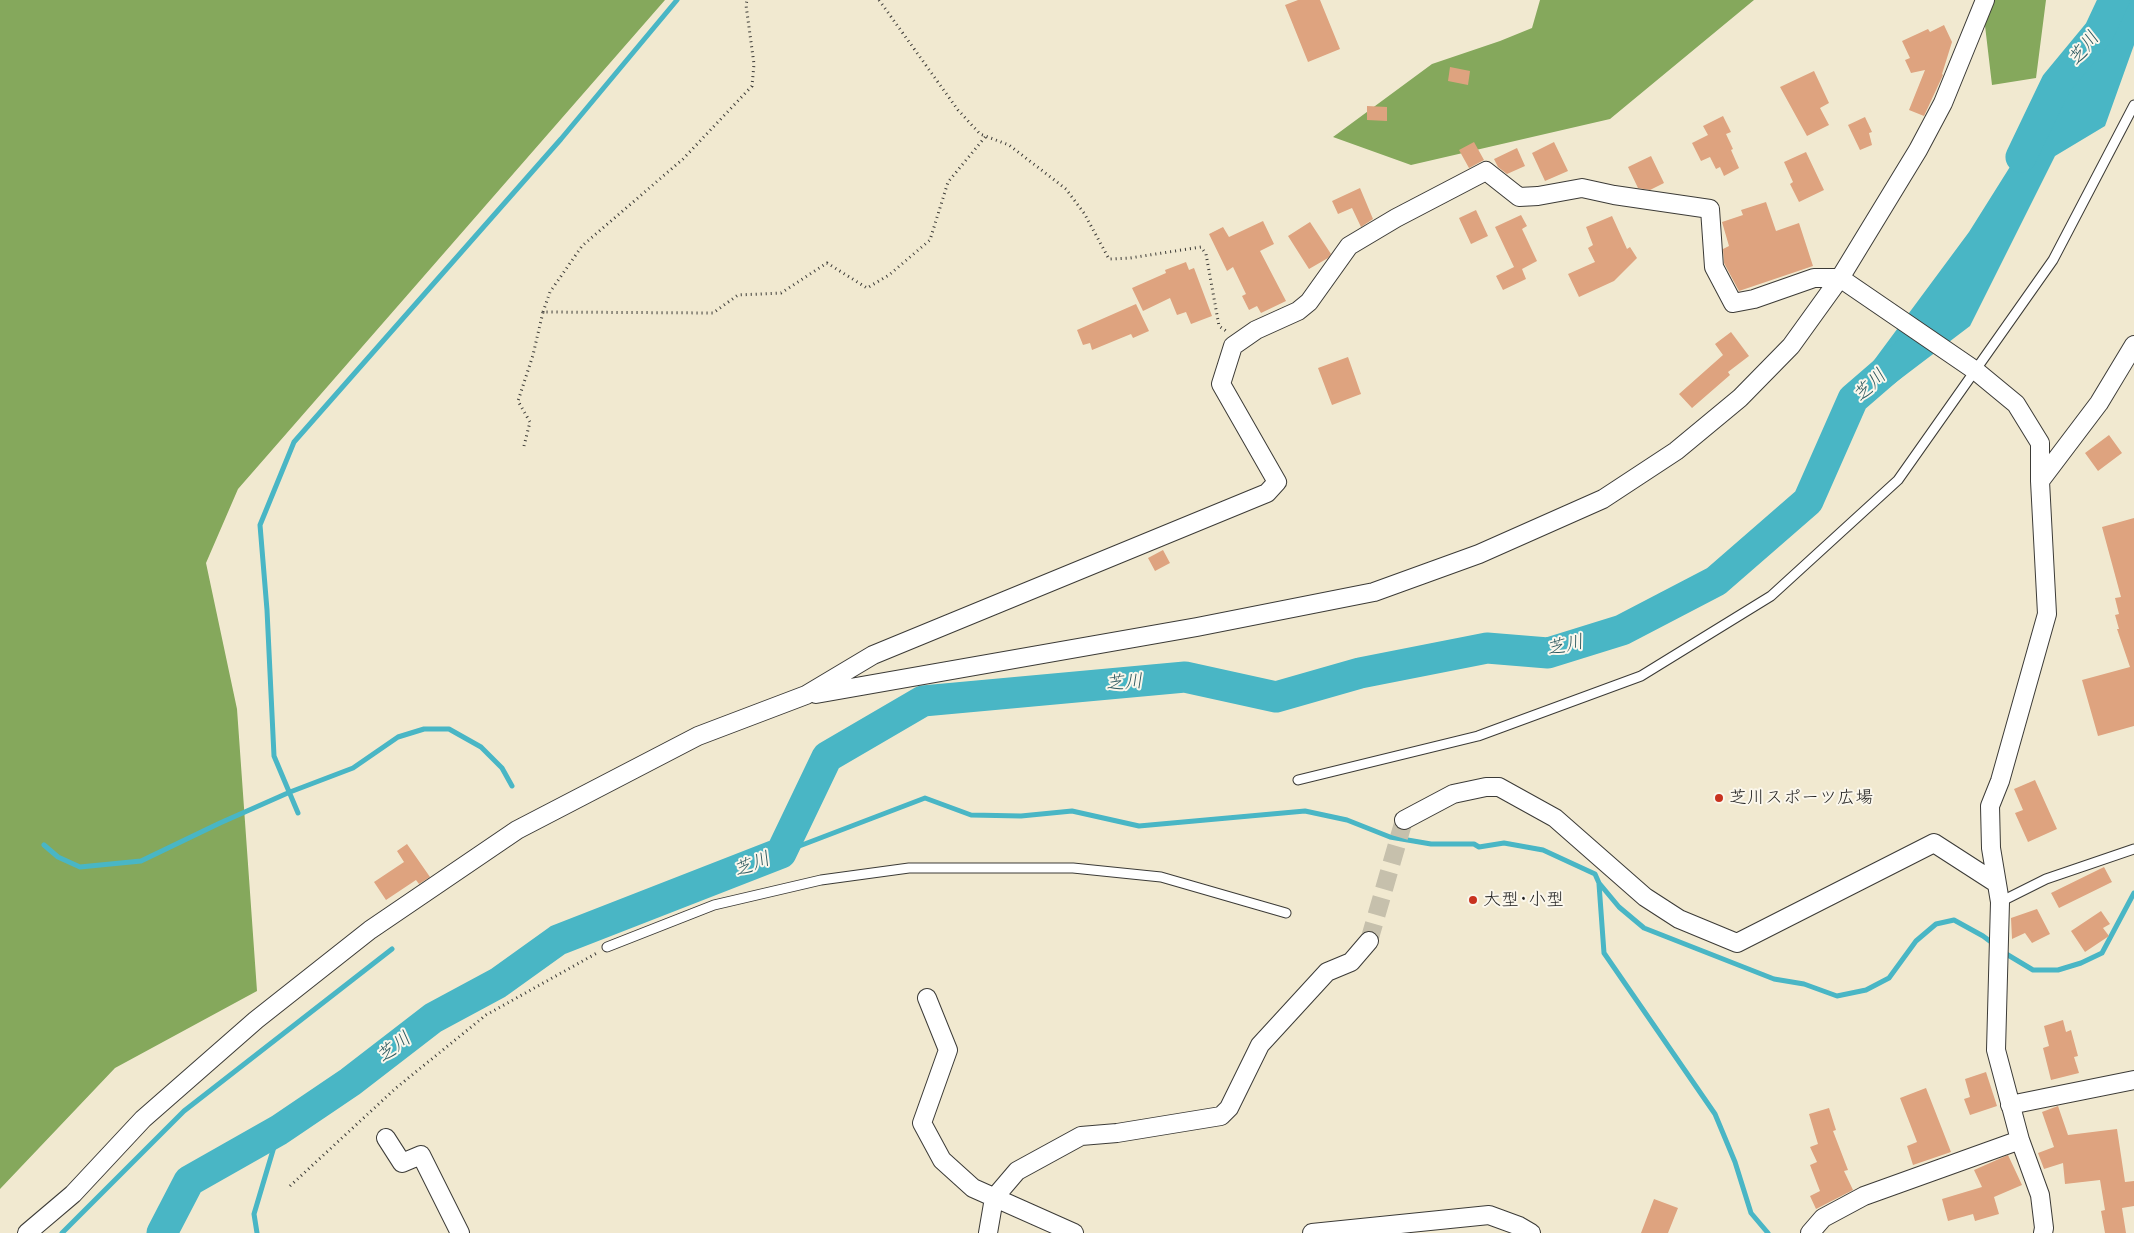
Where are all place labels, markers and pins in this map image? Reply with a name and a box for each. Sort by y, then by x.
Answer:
place label: 芝川スポーツ広場 [1729,787,1873,809]
marker: 芝川スポーツ広場 [1713,792,1725,804]
place label: 大型･小型 [1483,889,1564,911]
marker: 大型･小型 [1467,894,1479,906]

